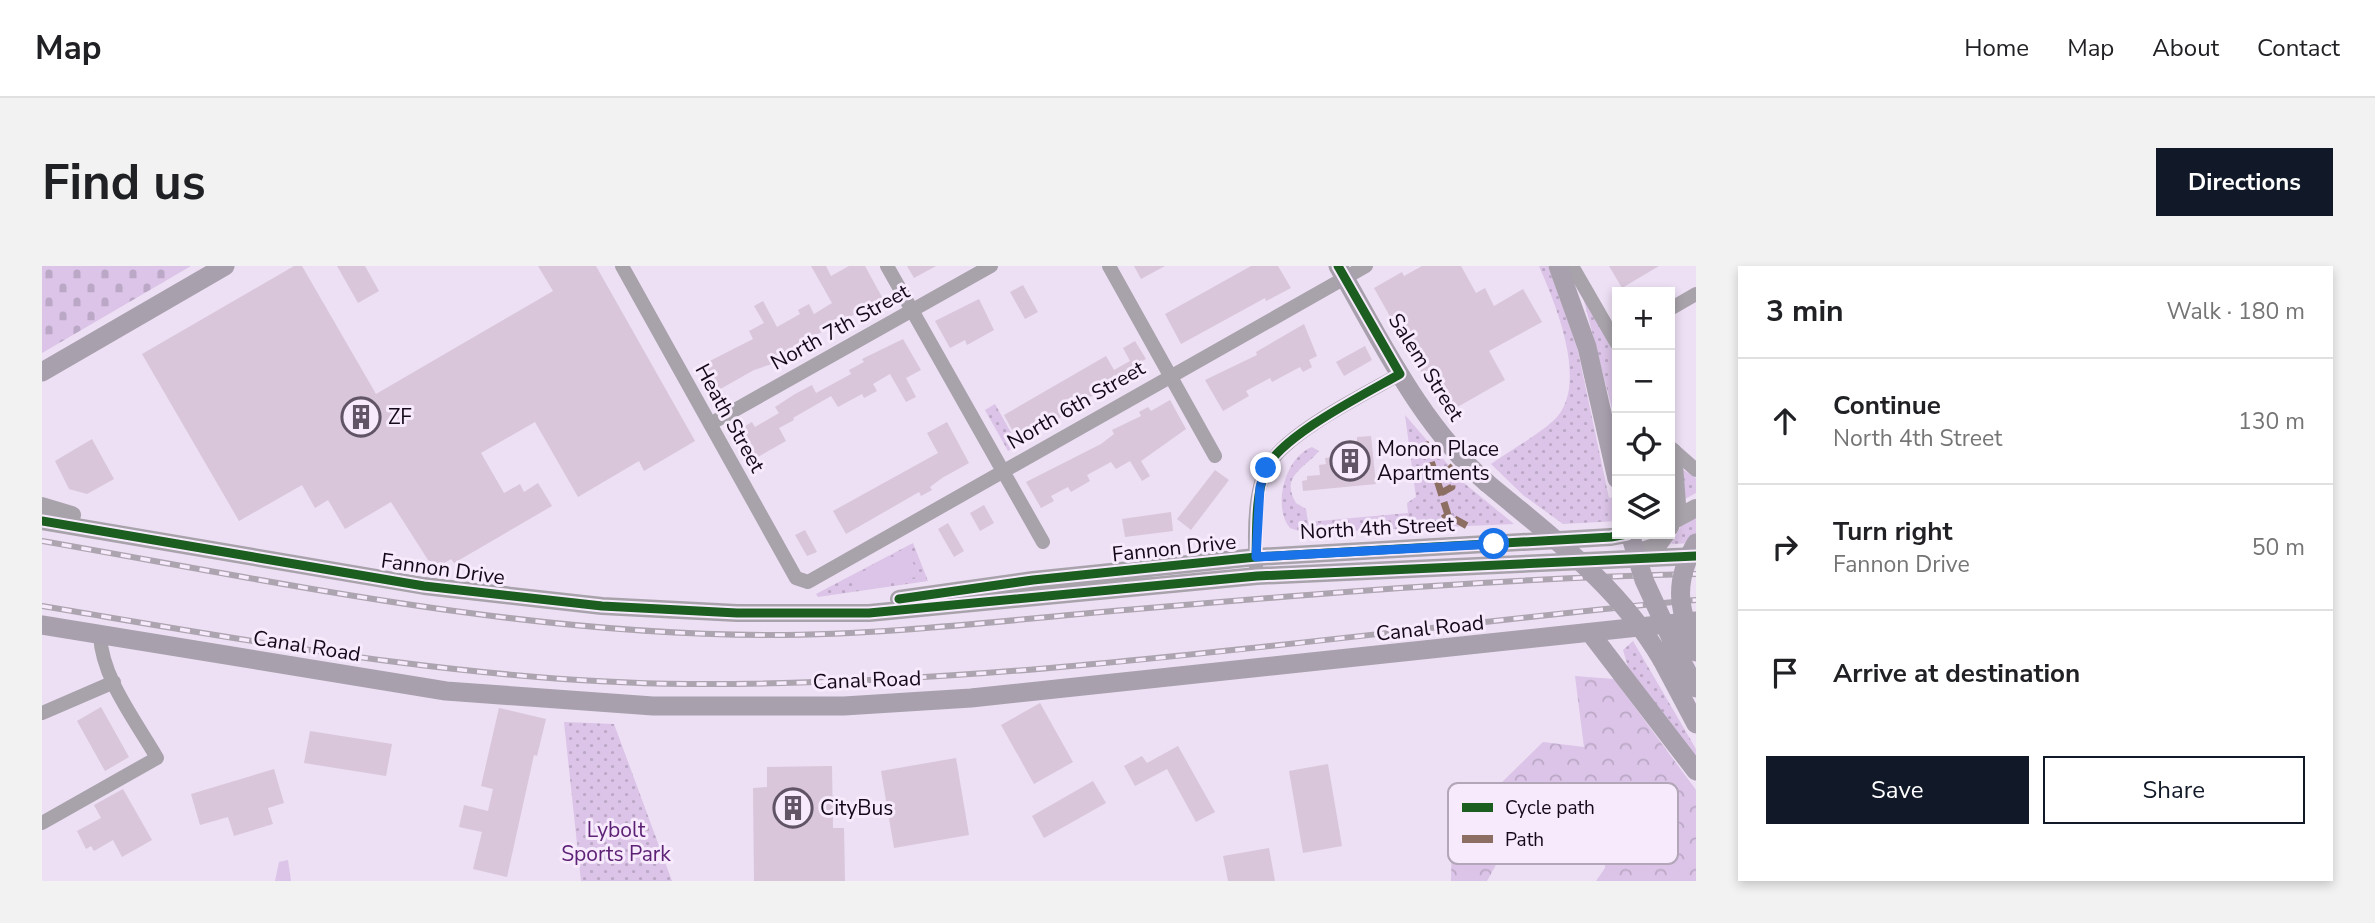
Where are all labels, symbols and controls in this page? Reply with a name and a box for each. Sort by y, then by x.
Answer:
text: Map [35,26,102,71]
text: Home [1964,32,2029,64]
text: Map [2067,32,2114,64]
text: About [2152,32,2219,64]
text: Contact [2257,32,2340,64]
button: Directions [2156,148,2333,216]
text: Find us [42,149,206,216]
street label: North 7th Street [766,277,915,377]
map controls [1612,287,1675,539]
button: + [1612,287,1675,350]
text: 3 min [1766,291,1844,332]
text: Walk · 180 m [2166,296,2305,327]
street label: Salem Street [1382,308,1471,427]
button: − [1612,350,1675,413]
street label: North 6th Street [1002,354,1150,456]
street label: Heath Street [689,359,772,478]
text: Continue [1833,388,1941,423]
building icon: ZF [340,396,382,438]
icon: ahead [1766,402,1804,440]
place label: ZF [388,403,412,431]
text: 130 m [2238,406,2305,437]
button: locate [1612,413,1675,476]
text: North 4th Street [1833,423,2002,454]
place label: Monon Place Apartments [1377,435,1499,487]
building icon: Monon Place Apartments [1329,440,1371,482]
route end [1250,452,1281,483]
button: layers [1612,476,1675,539]
street label: North 4th Street [1299,510,1456,546]
text: Turn right [1833,514,1952,549]
street label: Fannon Drive [1110,528,1238,568]
route start [1478,528,1509,559]
icon: right [1766,528,1804,566]
text: 50 m [2252,532,2305,563]
street label: Fannon Drive [379,546,507,592]
text: Fannon Drive [1833,549,1970,580]
street label: Canal Road [1375,608,1485,648]
street label: Canal Road [251,624,363,668]
icon: arrive [1766,654,1804,692]
text: Arrive at destination [1833,656,2080,691]
street label: Canal Road [812,664,922,696]
button: Save [1766,756,2029,824]
button: Share [2043,756,2305,824]
legend [1448,783,1678,864]
building icon: CityBus [772,787,814,829]
place label: CityBus [820,794,893,822]
text: Cycle path [1505,795,1595,821]
park label: Lybolt Sports Park [561,816,671,868]
text: Path [1505,827,1544,853]

